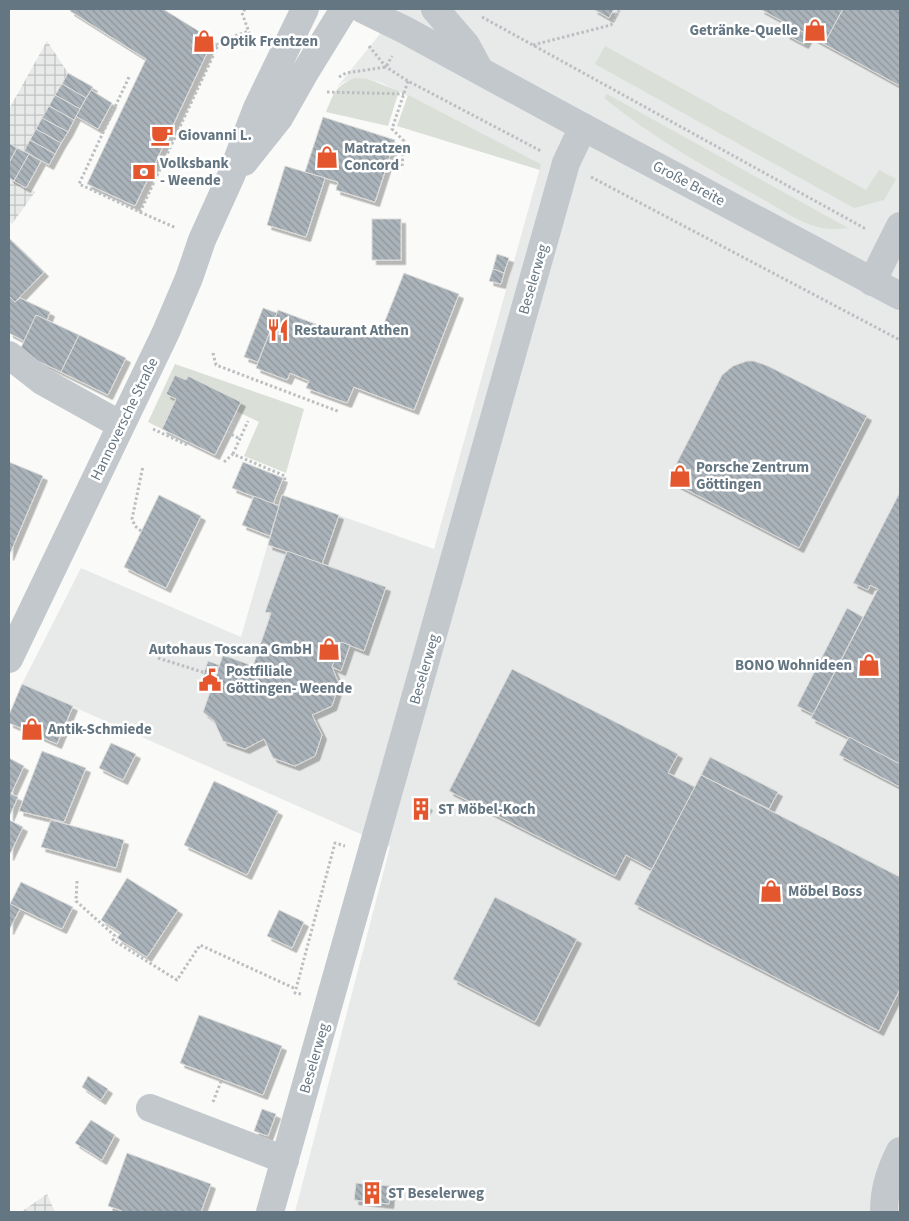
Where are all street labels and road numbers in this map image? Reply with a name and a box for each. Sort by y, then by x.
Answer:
street label: Große Breite [649,156,729,211]
street label: Beselerweg [513,241,554,317]
street label: Hannoversche Straße [86,354,163,484]
street label: Beselerweg [404,631,445,707]
street label: Beselerweg [294,1020,335,1096]

